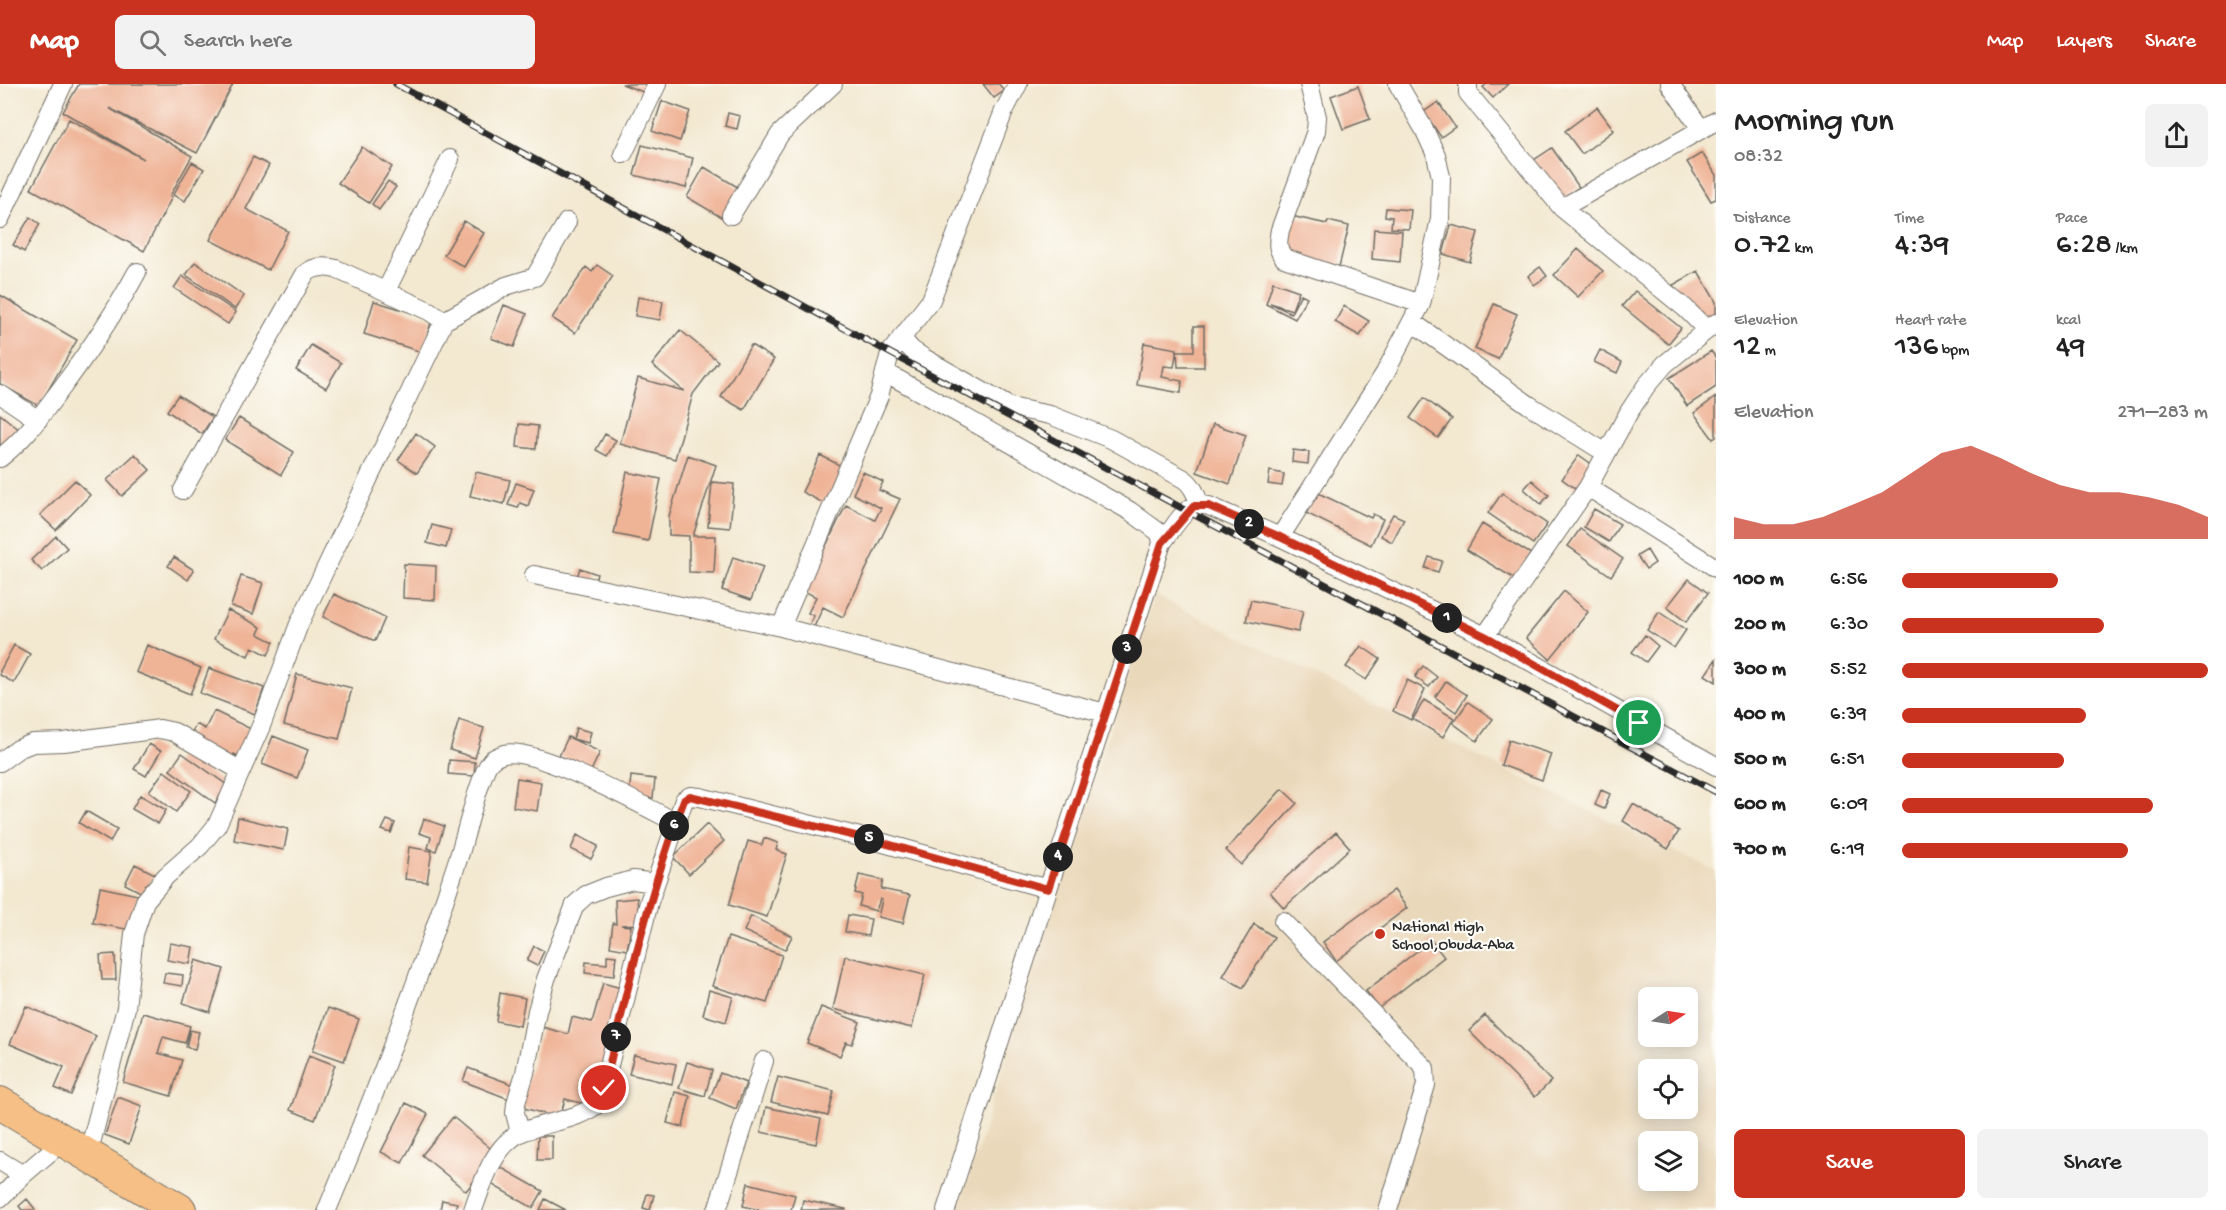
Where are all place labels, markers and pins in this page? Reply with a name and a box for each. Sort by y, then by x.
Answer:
pin: 2 [1234,509,1264,539]
pin: 1 [1432,603,1462,633]
pin: 3 [1112,634,1142,664]
pin [1613,697,1664,748]
pin: 6 [659,811,689,841]
pin: 5 [854,824,884,854]
pin: 4 [1043,842,1073,872]
place label: National High School,Obuda-Aba [1392,919,1515,956]
marker: National High School,Obuda-Aba [1373,927,1387,941]
pin: 7 [601,1022,631,1052]
pin [578,1062,629,1113]

